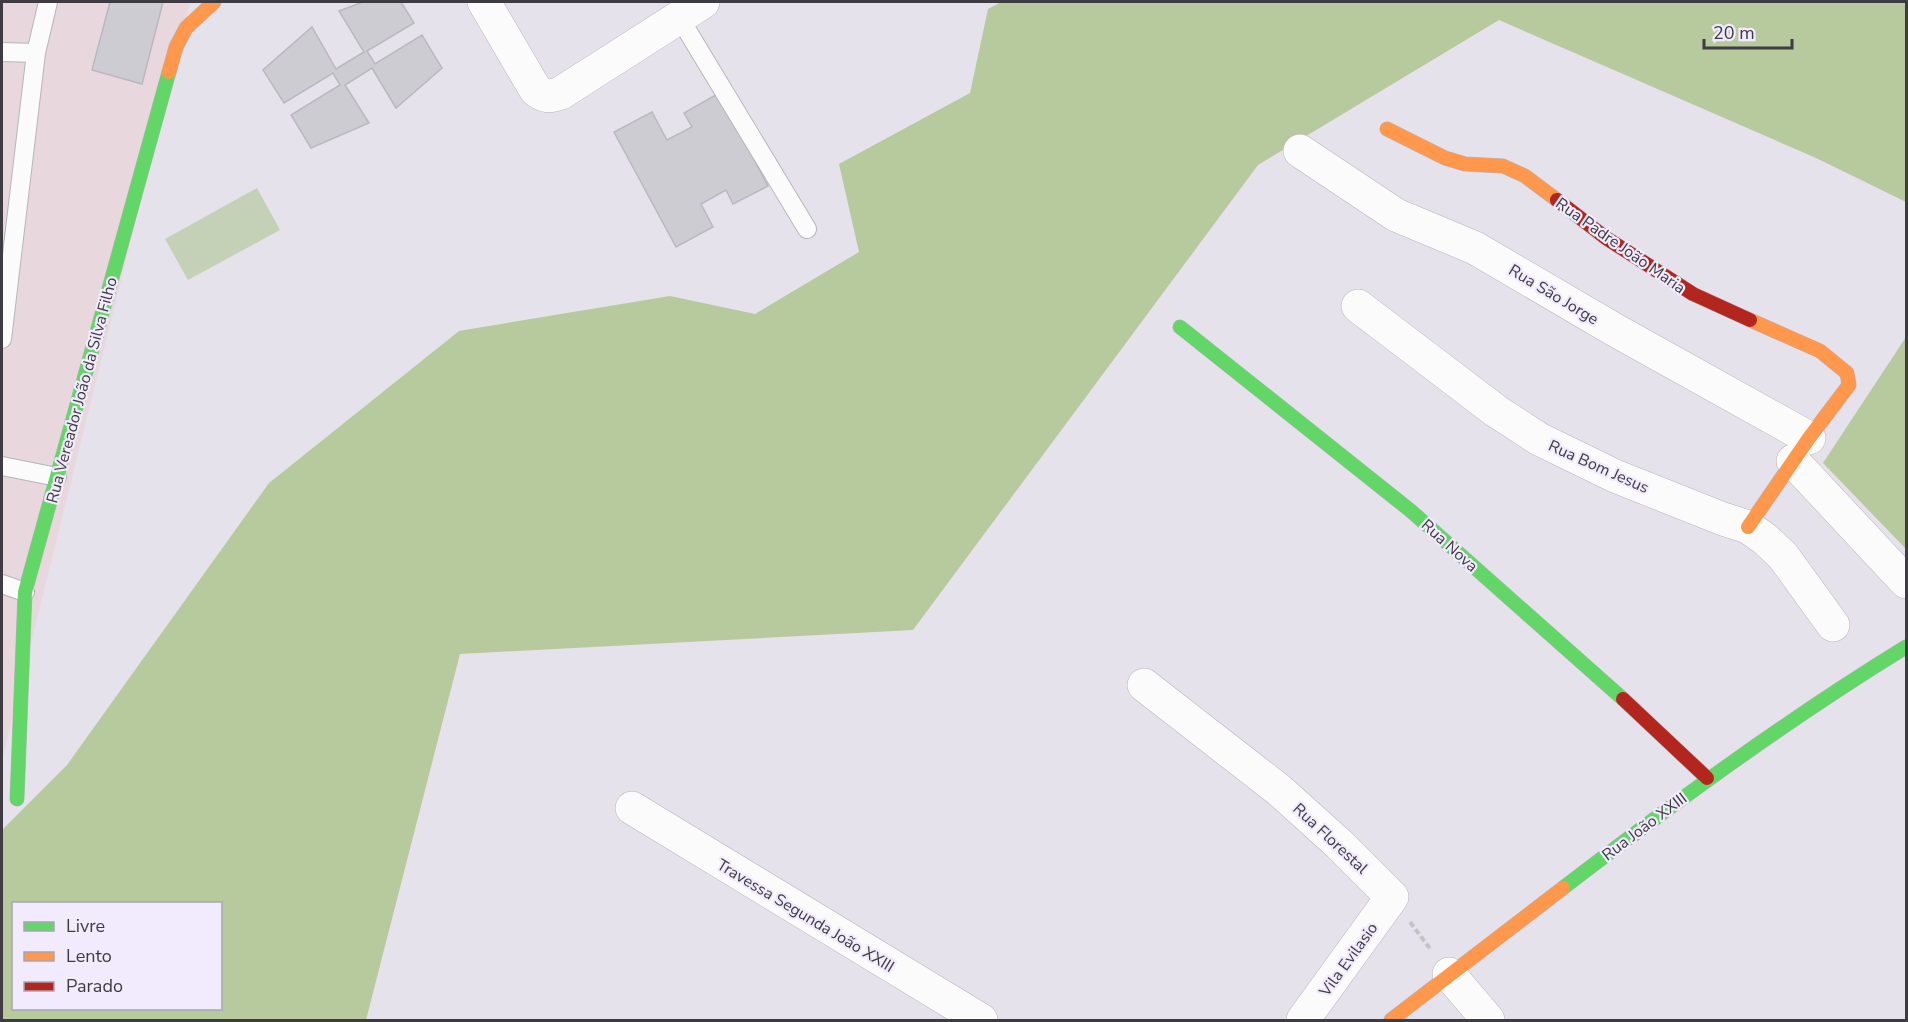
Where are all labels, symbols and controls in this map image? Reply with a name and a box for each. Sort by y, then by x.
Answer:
scale bar [1704,12,1792,50]
text: 20 m [1713,21,1755,45]
street label: Rua Padre João Maria [1551,193,1690,299]
street label: Rua São Jorge [1504,259,1603,330]
street label: Rua Vereador João da Silva Filho [41,275,123,506]
street label: Rua Bom Jesus [1545,435,1652,499]
street label: Rua Nova [1416,514,1482,577]
street label: Rua João XXIII [1598,788,1692,866]
street label: Rua Florestal [1288,798,1373,879]
street label: Travessa Segunda João XXIII [713,854,898,978]
legend [12,902,222,1010]
text: Livre [66,914,105,938]
street label: Vila Evilasio [1314,918,1383,1002]
text: Lento [66,944,112,968]
text: Parado [66,974,123,998]

